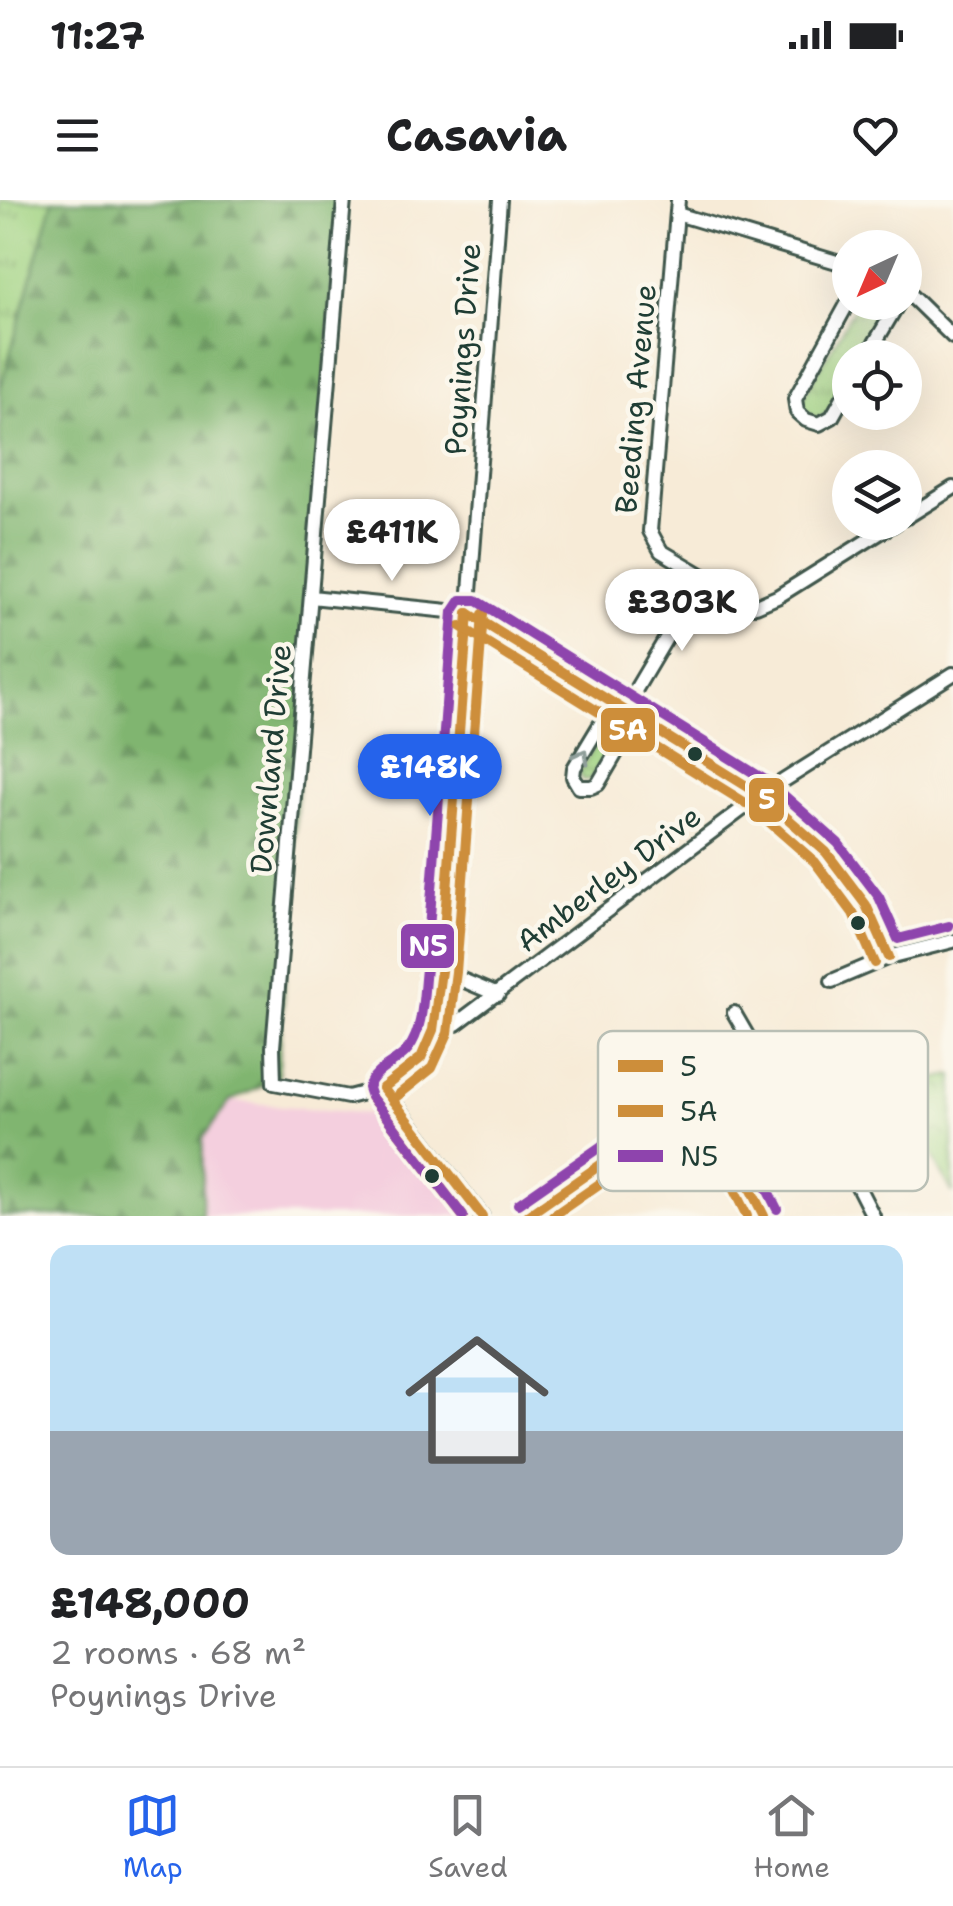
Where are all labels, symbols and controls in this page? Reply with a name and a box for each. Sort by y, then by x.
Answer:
text: 11:27 [50,10,145,61]
text: Casavia [386,105,567,165]
icon: menu [50,108,105,163]
icon: heart [848,108,903,163]
north arrow [832,230,922,320]
map controls [832,230,922,540]
street label: Poynings Drive [435,241,490,456]
street label: Beeding Avenue [605,282,666,515]
button: locate [832,340,922,430]
button: layers [832,450,922,540]
pin: £411K [322,499,462,584]
text: £411K [346,510,438,553]
pin: £303K [612,569,752,654]
text: £303K [627,580,737,623]
street label: Downland Drive [240,642,301,875]
line badge: 5A [599,706,657,754]
text: 5A [609,711,647,749]
pin: £148K [360,734,500,819]
unlabelled marker [685,744,705,764]
text: £148K [380,745,480,788]
one-way arrow [570,748,589,767]
line badge: 5 [747,776,786,824]
text: 5 [758,780,776,818]
street label: Amberley Drive [508,796,709,962]
unlabelled marker [848,913,868,933]
line badge: N5 [399,922,456,970]
text: N5 [408,927,448,965]
legend [598,1031,928,1191]
text: 5 [680,1047,697,1085]
text: 5A [680,1092,718,1130]
text: N5 [680,1137,719,1175]
unlabelled marker [422,1166,442,1186]
icon: home [387,1310,567,1490]
text: £148,000 [50,1575,250,1631]
text: 2 rooms · 68 m² [50,1631,306,1674]
text: Poynings Drive [50,1674,277,1717]
tab: Map [123,1788,183,1886]
tab: Saved [428,1788,508,1886]
tab: Home [753,1788,830,1886]

